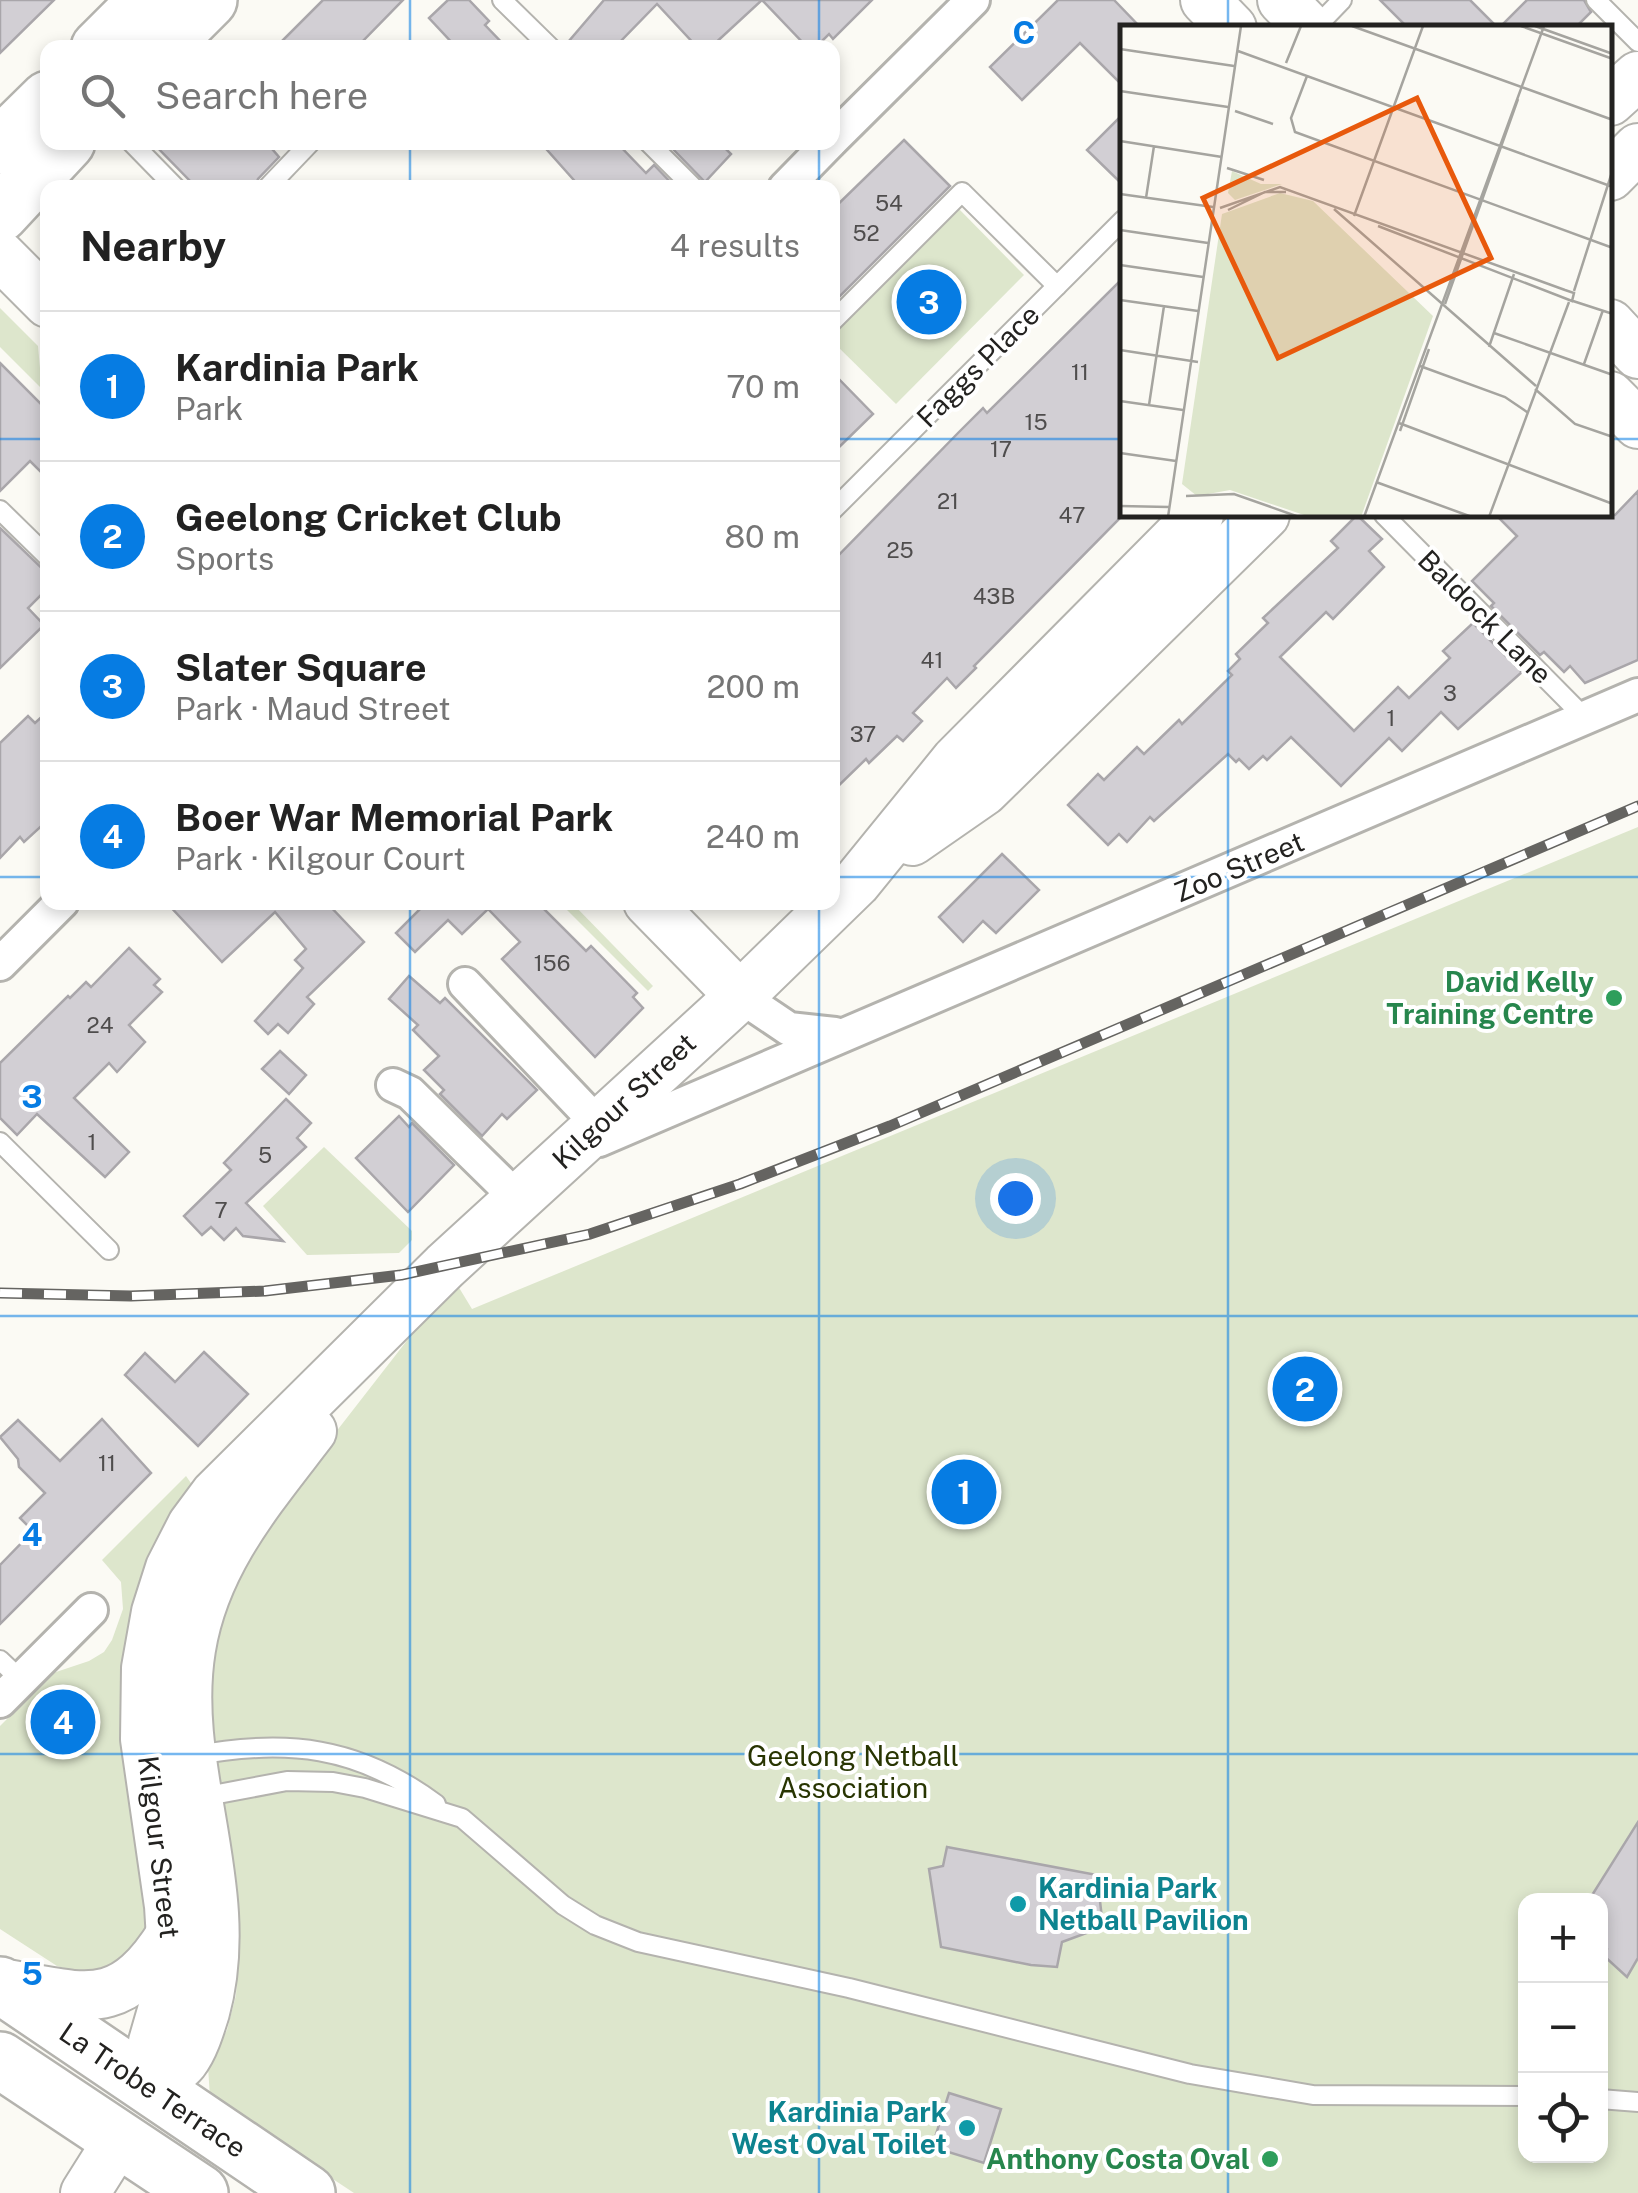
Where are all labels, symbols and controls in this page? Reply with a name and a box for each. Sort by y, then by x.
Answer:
text: C [1013,14,1035,51]
inset map [1120,25,1613,518]
search box [40,40,840,150]
icon: search [75,68,130,123]
text: Search here [155,73,368,118]
house number: 54 [875,190,903,216]
house number: 52 [852,220,880,246]
text: Nearby [80,221,226,270]
text: 4 results [670,227,800,264]
pin: 3 [896,264,962,340]
street label: Faggs Place [910,298,1046,434]
text: Kardinia Park [175,345,419,390]
house number: 11 [1071,359,1089,385]
text: 1 [106,368,119,405]
text: 70 m [726,368,800,405]
text: Park [175,390,243,427]
house number: 15 [1024,409,1048,435]
house number: 17 [990,436,1012,462]
house number: 21 [937,488,959,514]
text: Geelong Cricket Club [175,495,562,540]
house number: 47 [1058,502,1086,528]
text: 2 [102,518,123,555]
text: 80 m [724,518,800,555]
house number: 25 [886,537,914,563]
text: Sports [175,540,274,577]
street label: Baldock Lane [1412,543,1559,690]
house number: 43B [973,583,1015,609]
text: Slater Square [175,645,427,690]
house number: 41 [921,647,943,673]
text: 3 [102,668,123,705]
text: 200 m [707,668,800,705]
house number: 3 [1443,680,1457,706]
text: Park · Maud Street [175,690,451,727]
house number: 1 [1387,705,1395,731]
house number: 37 [850,721,876,747]
text: Boer War Memorial Park [175,795,613,840]
text: 4 [102,818,123,855]
text: 240 m [706,818,800,855]
street label: Zoo Street [1169,824,1309,909]
text: Park · Kilgour Court [175,840,466,877]
house number: 156 [534,950,570,976]
place label: David Kelly Training Centre [1386,965,1594,1030]
marker: David Kelly Training Centre [1603,987,1625,1009]
house number: 24 [87,1012,114,1038]
street label: Kilgour Street [545,1026,702,1175]
text: 3 [21,1078,43,1115]
house number: 1 [88,1129,96,1155]
house number: 5 [258,1142,272,1168]
your location [990,1173,1041,1224]
house number: 7 [214,1197,228,1223]
pin: 2 [1272,1352,1338,1426]
house number: 11 [98,1450,116,1476]
pin: 1 [932,1454,996,1530]
text: 4 [22,1516,43,1553]
pin: 4 [30,1684,96,1760]
park label: Geelong Netball Association [747,1739,959,1804]
street label: Kilgour Street [132,1754,187,1940]
place label: Kardinia Park Netball Pavilion [1038,1871,1249,1936]
marker: Kardinia Park Netball Pavilion [1007,1893,1029,1915]
map controls [1518,1893,1608,2163]
button: + [1518,1893,1608,1983]
text: 5 [21,1955,43,1992]
button: − [1518,1983,1608,2073]
street label: La Trobe Terrace [54,2015,253,2164]
button: locate [1518,2073,1608,2163]
place label: Kardinia Park West Oval Toilet [731,2095,947,2160]
marker: Kardinia Park West Oval Toilet [956,2117,978,2139]
place label: Anthony Costa Oval [986,2142,1250,2175]
marker: Anthony Costa Oval [1259,2148,1281,2170]

